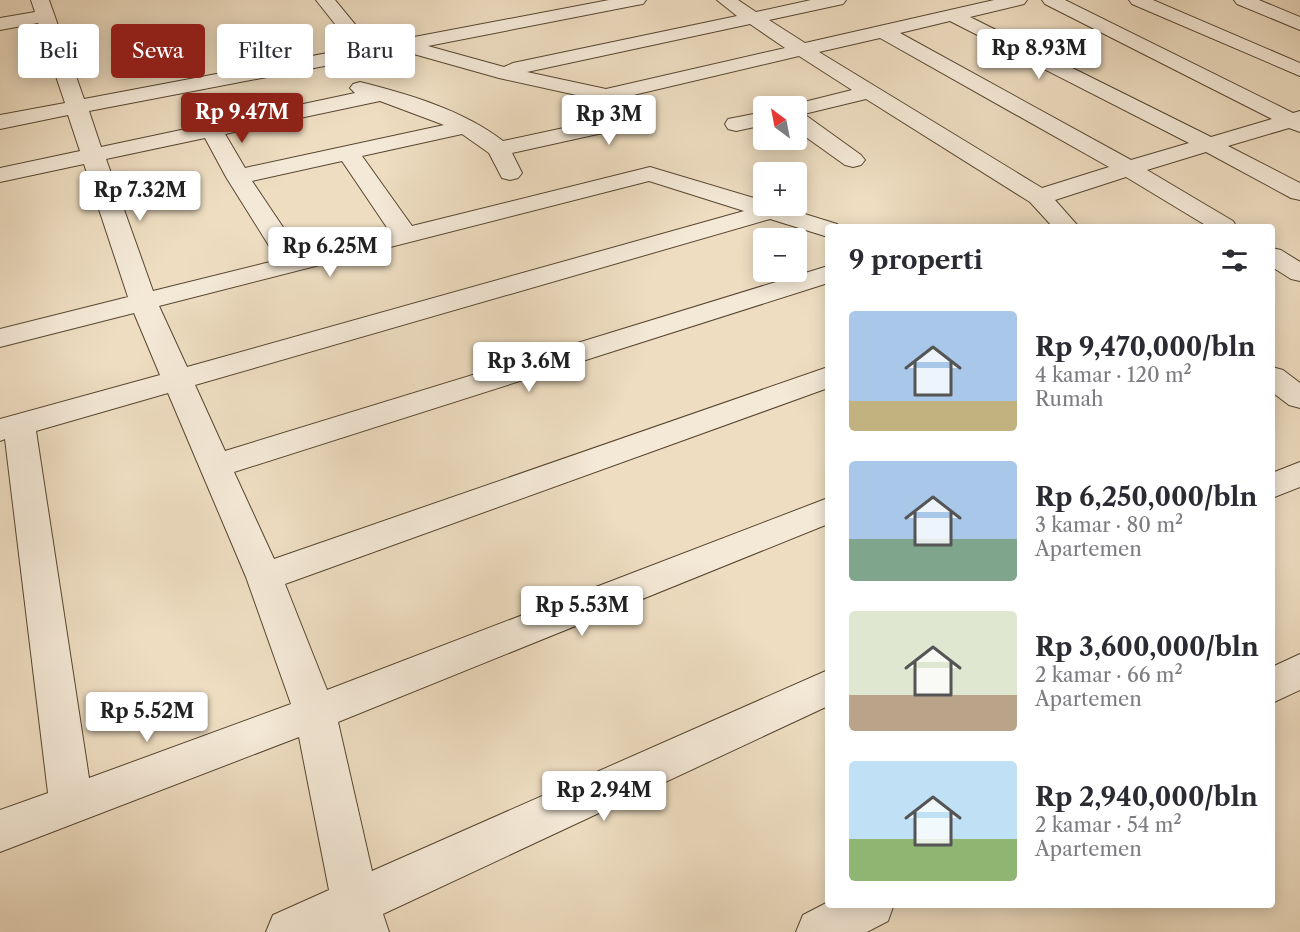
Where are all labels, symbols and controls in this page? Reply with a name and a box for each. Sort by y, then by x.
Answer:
chip: Beli [18,24,99,78]
chip: Sewa [111,24,205,78]
chip: Filter [217,24,313,78]
chip: Baru [325,24,415,78]
pin: Rp 8.93M [977,29,1101,80]
text: Rp 8.93M [991,36,1087,60]
pin: Rp 9.47M [180,93,304,144]
pin: Rp 3M [567,95,651,146]
north arrow [753,96,807,150]
map controls [753,96,807,282]
text: Rp 9.47M [195,100,289,124]
text: Rp 3M [576,102,642,126]
button: + [753,162,807,216]
pin: Rp 7.32M [78,171,202,222]
text: Rp 7.32M [93,178,187,202]
pin: Rp 6.25M [268,227,392,278]
button: − [753,228,807,282]
text: Rp 6.25M [282,234,378,258]
text: 9 properti [849,244,983,276]
icon: filters [1218,244,1251,277]
text: Rp 9,470,000/bln [1035,331,1255,363]
icon: home [897,335,969,407]
pin: Rp 3.6M [474,342,584,393]
text: Rp 3.6M [487,349,571,373]
text: 4 kamar · 120 m² [1035,363,1192,387]
text: Rumah [1035,387,1104,411]
text: Rp 6,250,000/bln [1035,481,1257,513]
icon: home [897,485,969,557]
text: 3 kamar · 80 m² [1035,513,1183,537]
text: Apartemen [1035,537,1142,561]
pin: Rp 5.53M [520,586,644,637]
text: Rp 5.53M [535,593,629,617]
text: Rp 3,600,000/bln [1035,631,1259,663]
icon: home [897,635,969,707]
text: 2 kamar · 66 m² [1035,663,1183,687]
text: Apartemen [1035,687,1142,711]
pin: Rp 5.52M [85,692,209,743]
text: Rp 5.52M [100,699,194,723]
pin: Rp 2.94M [542,771,666,822]
text: Rp 2.94M [556,778,652,802]
text: Rp 2,940,000/bln [1035,781,1258,813]
icon: home [897,785,969,857]
text: 2 kamar · 54 m² [1035,813,1182,837]
text: Apartemen [1035,837,1142,861]

